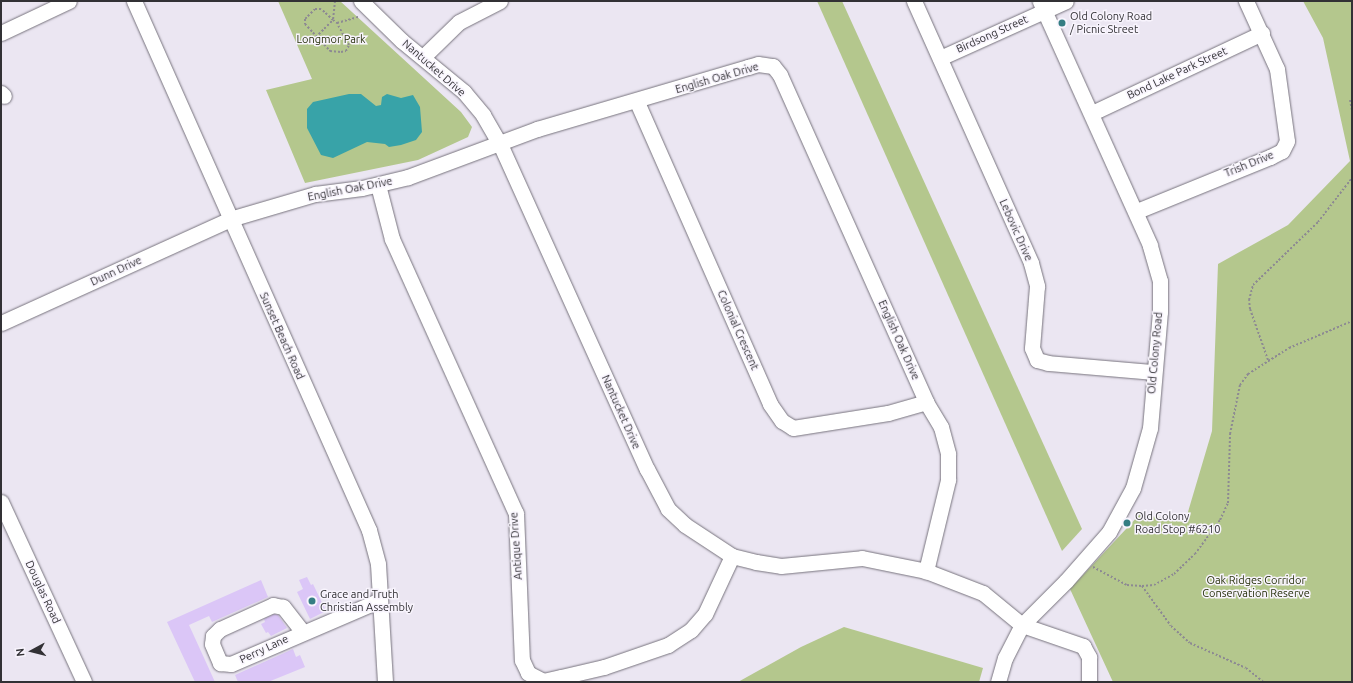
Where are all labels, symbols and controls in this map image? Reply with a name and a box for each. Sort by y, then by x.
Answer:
place label: Old Colony Road / Picnic Street [1070,10,1152,36]
street label: Birdsong Street [954,12,1030,56]
marker: Old Colony Road / Picnic Street [1057,18,1067,28]
park label: Longmor Park [296,32,366,46]
street label: Nantucket Drive [400,37,468,99]
street label: Bond Lake Park Street [1125,44,1229,102]
street label: English Oak Drive [674,60,760,96]
street label: Trish Drive [1222,148,1276,180]
street label: English Oak Drive [306,174,394,204]
street label: Lebovic Drive [997,197,1035,263]
street label: Dunn Drive [88,253,144,289]
street label: Colonial Crescent [714,288,762,372]
street label: Sunset Beach Road [257,290,307,382]
street label: English Oak Drive [875,298,923,382]
street label: Old Colony Road [1145,311,1165,395]
street label: Nantucket Drive [599,373,643,451]
place label: Old Colony Road Stop #6210 [1135,510,1220,536]
street label: Antique Drive [507,512,525,580]
marker: Old Colony Road Stop #6210 [1122,518,1132,528]
street label: Douglas Road [23,558,63,626]
park label: Oak Ridges Corridor Conservation Reserve [1202,574,1310,600]
place label: Grace and Truth Christian Assembly [320,588,413,614]
marker: Grace and Truth Christian Assembly [307,596,317,606]
north arrow [12,631,52,671]
street label: Perry Lane [237,632,291,666]
text: N [14,648,27,657]

